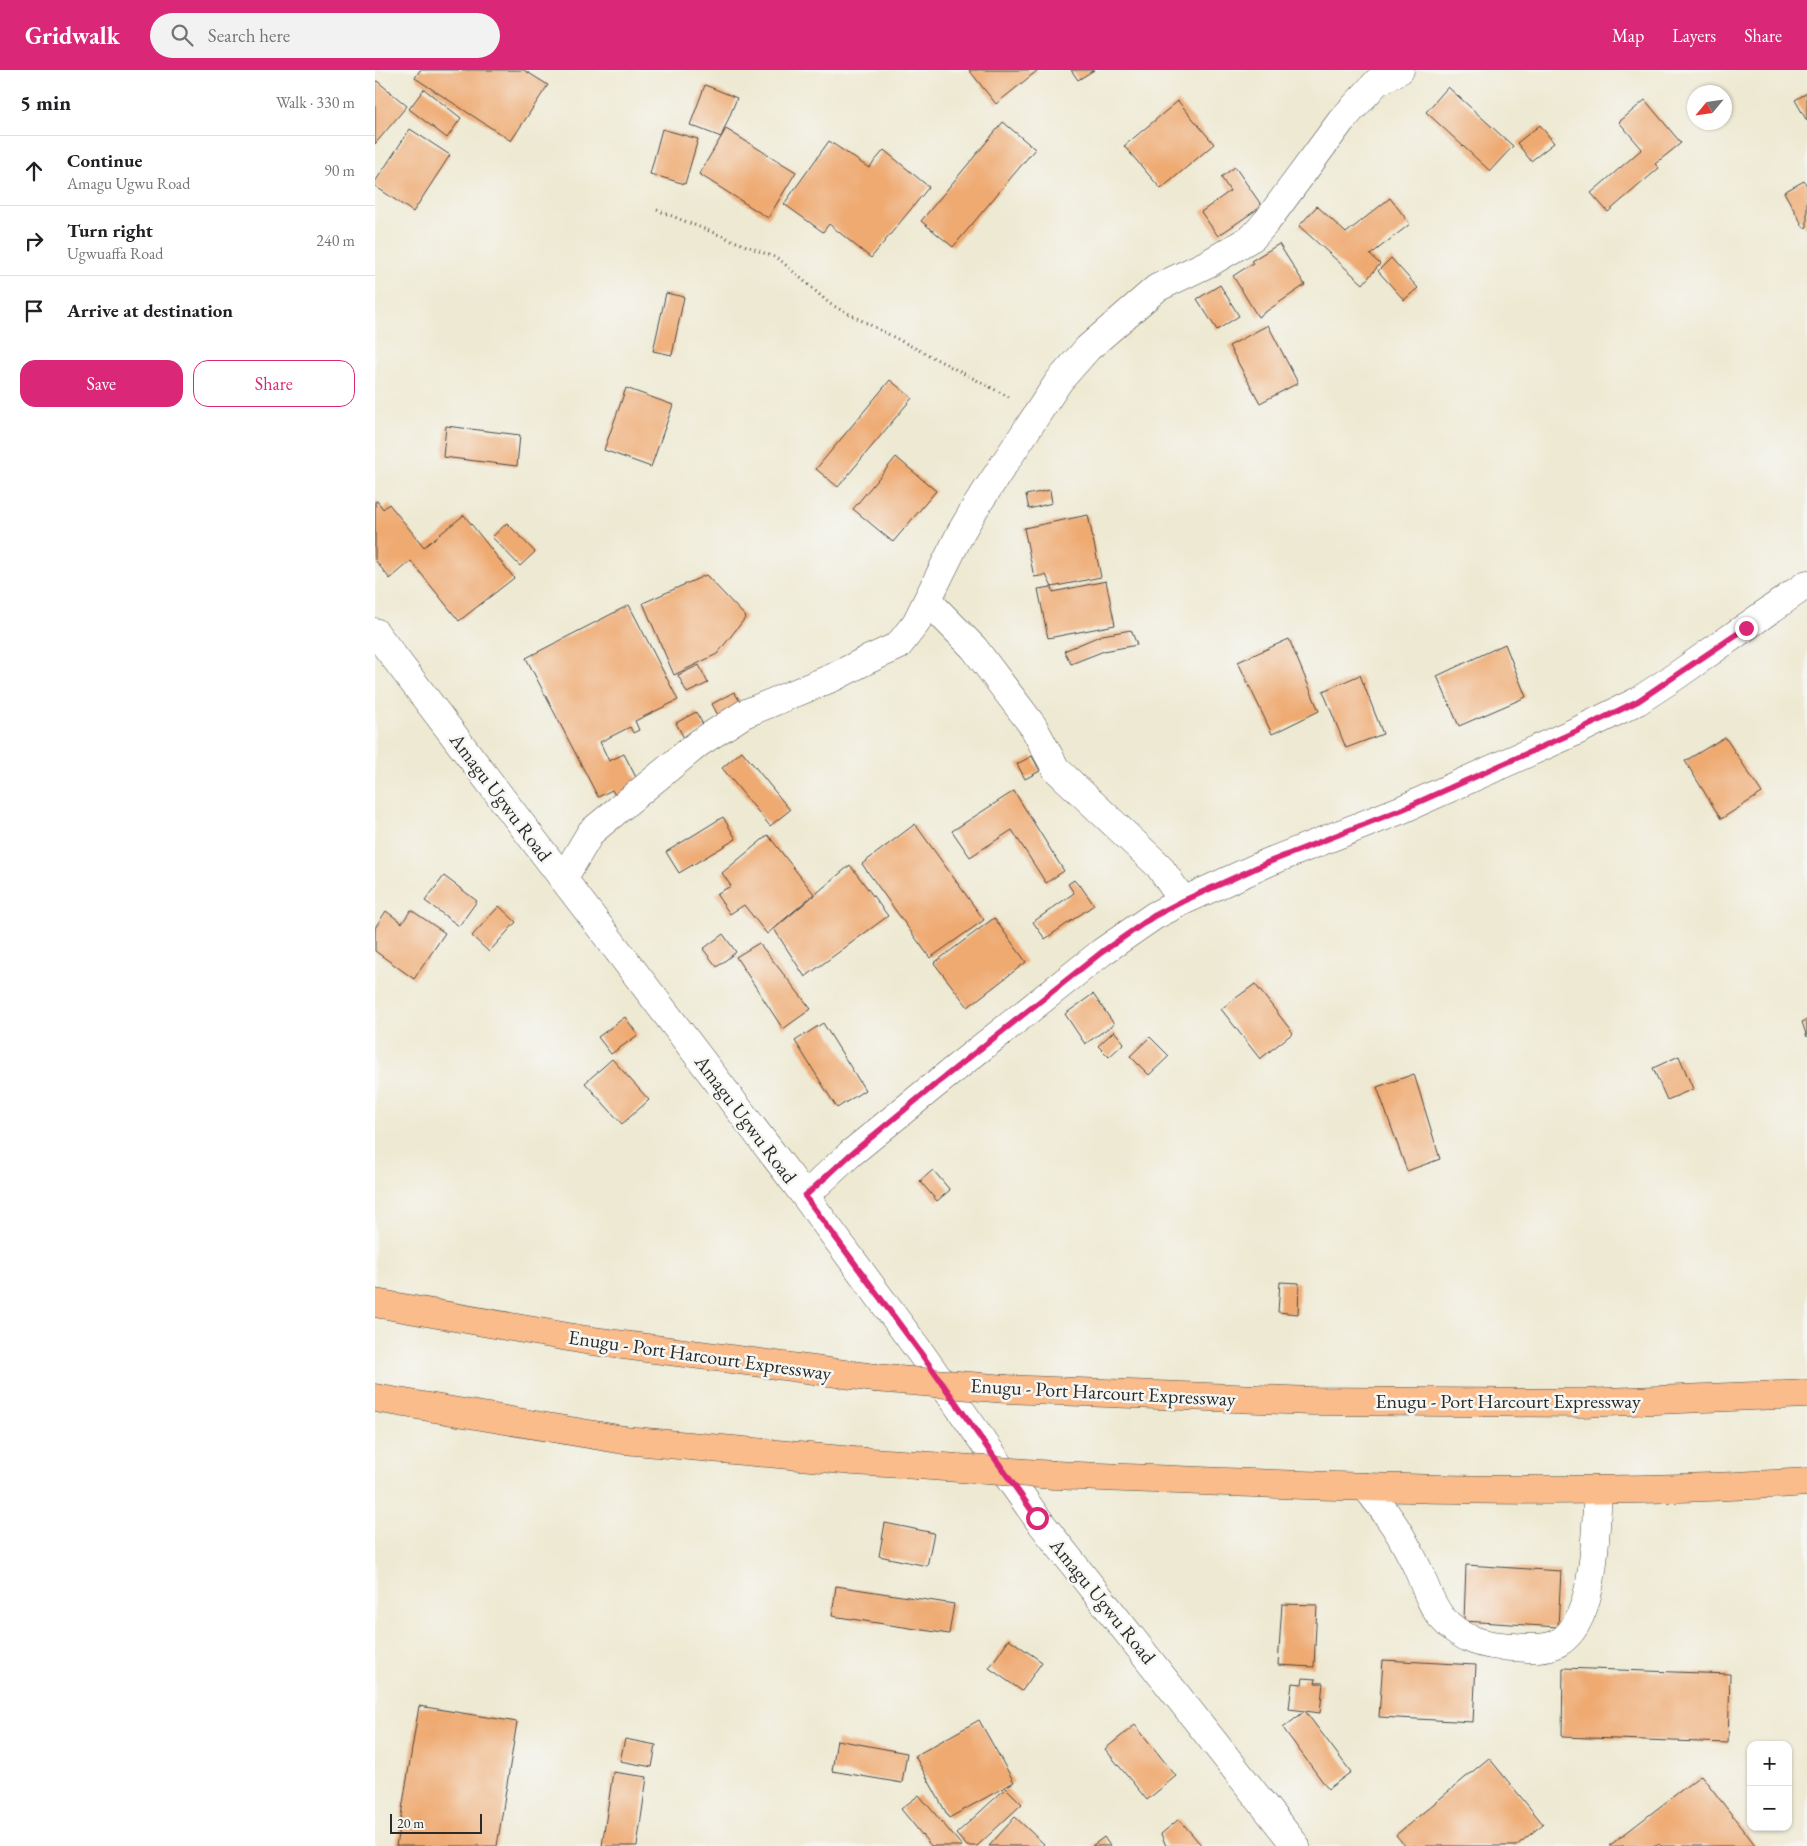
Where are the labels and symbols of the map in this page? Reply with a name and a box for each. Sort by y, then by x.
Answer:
north arrow [1687,85,1732,130]
route end [1735,617,1758,640]
street label: Amagu Ugwu Road [444,727,558,867]
street label: Amagu Ugwu Road [689,1049,803,1189]
street label: Enugu - Port Harcourt Expressway [567,1324,834,1386]
street label: Enugu - Port Harcourt Expressway [970,1372,1237,1412]
street label: Enugu - Port Harcourt Expressway [1375,1388,1641,1414]
route start [1026,1507,1049,1530]
street label: Amagu Ugwu Road [1044,1532,1162,1670]
scale bar [390,1811,483,1834]

